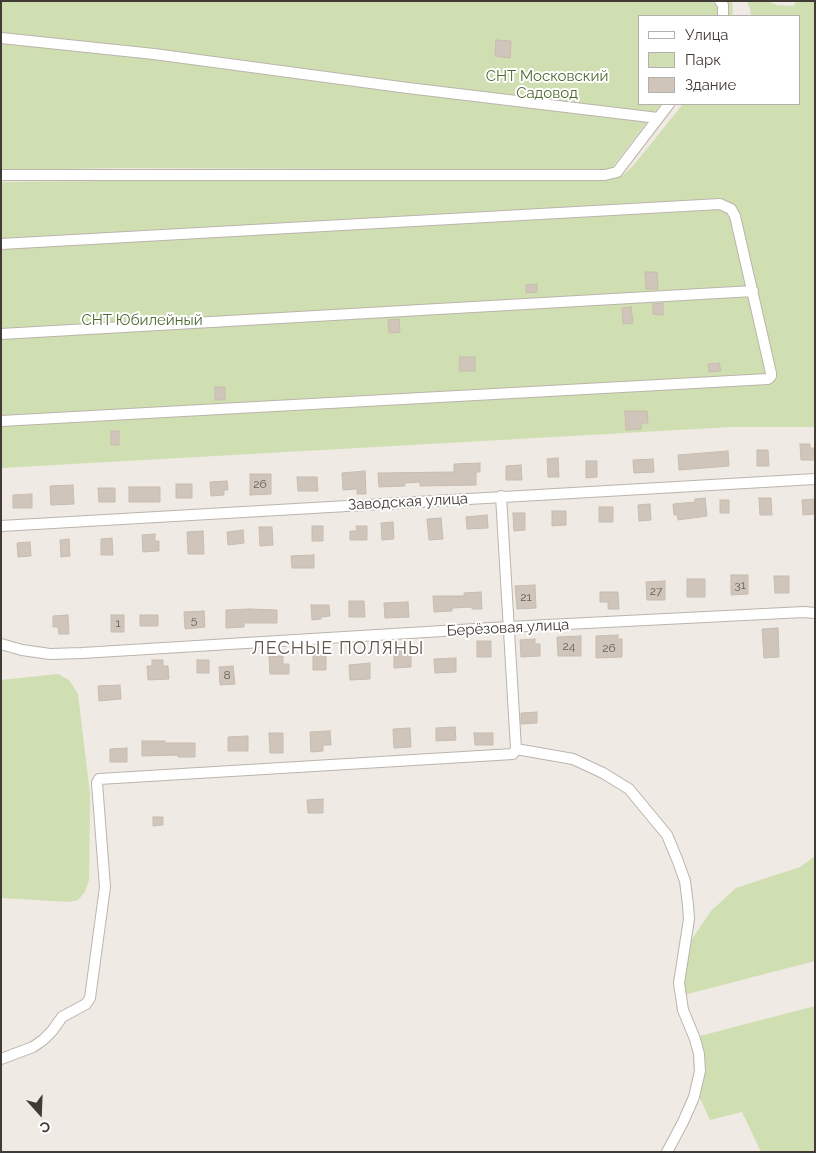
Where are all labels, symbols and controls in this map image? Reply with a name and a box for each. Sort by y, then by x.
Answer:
legend [638,15,801,105]
text: Улица [685,26,729,44]
text: Парк [685,51,721,69]
park label: СНТ Московский Садовод [486,67,608,102]
text: Здание [685,76,736,94]
park label: СНТ Юбилейный [81,311,203,329]
house number: 26 [253,477,267,491]
street label: Заводская улица [348,490,468,514]
house number: 31 [734,578,746,592]
house number: 27 [650,584,662,598]
house number: 21 [520,590,532,604]
house number: 5 [191,613,197,627]
house number: 1 [115,616,121,630]
street label: Берёзовая улица [446,616,570,640]
district label: ЛЕСНЫЕ ПОЛЯНЫ [250,638,426,660]
house number: 24 [563,639,575,653]
house number: 26 [602,641,616,655]
house number: 8 [223,668,231,682]
north arrow [15,1088,65,1138]
text: С [38,1118,52,1136]

